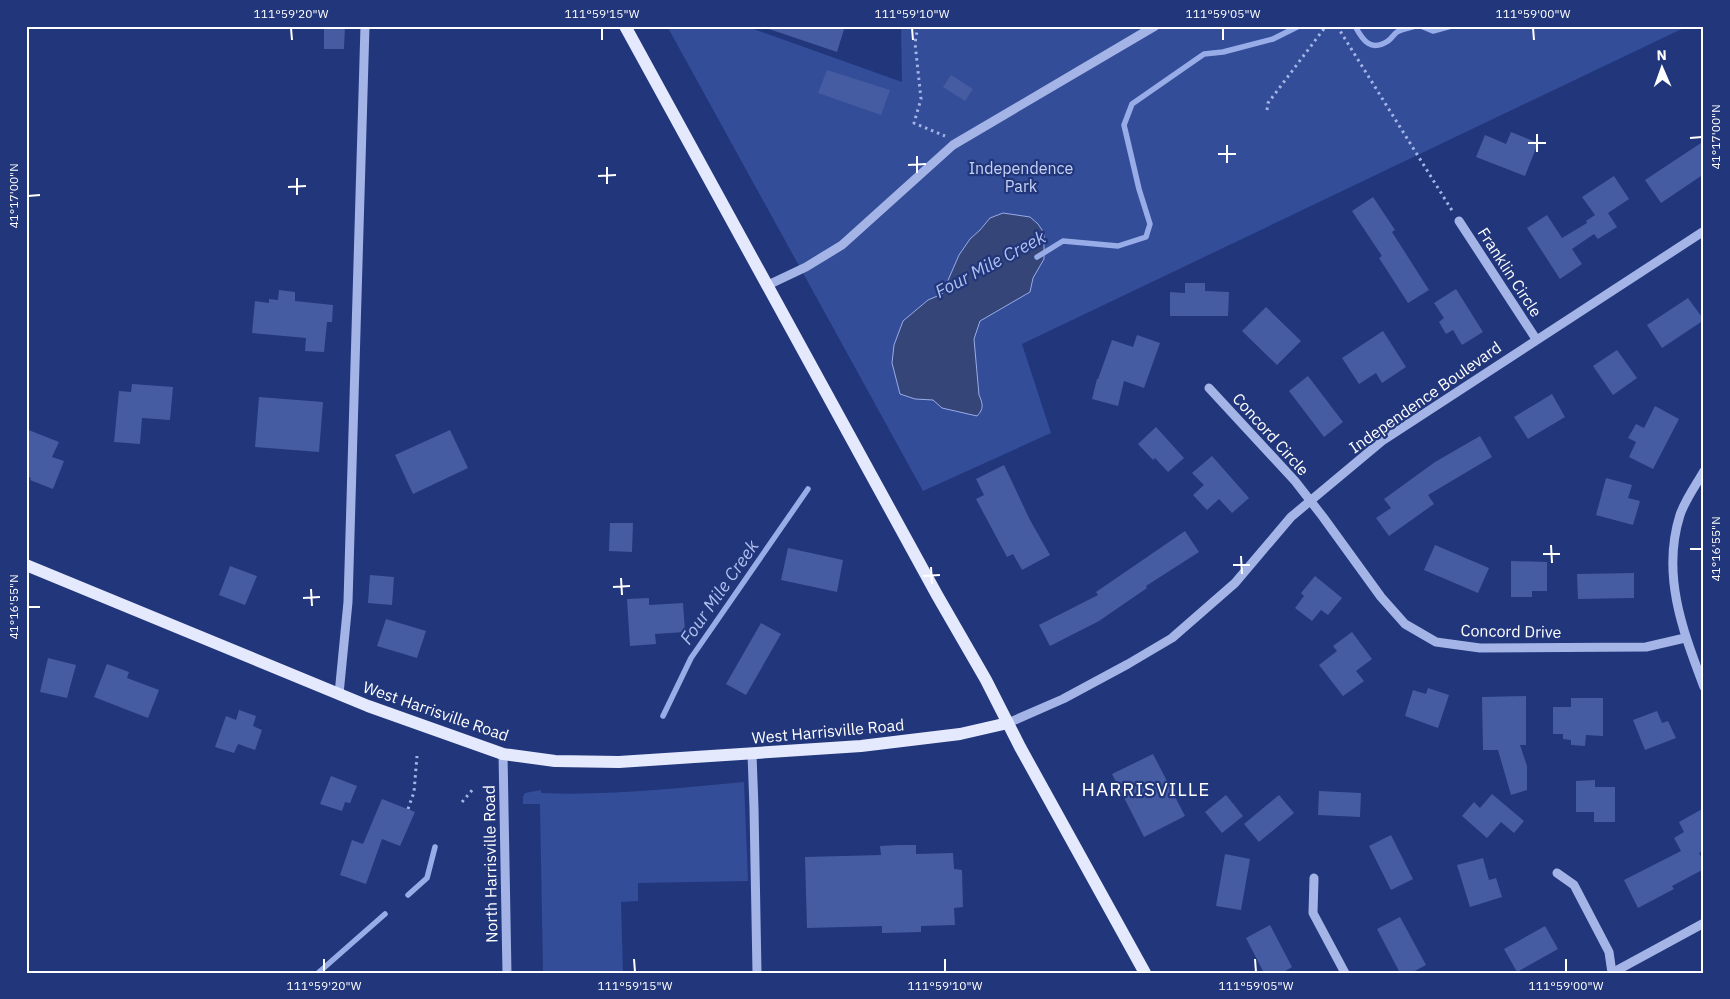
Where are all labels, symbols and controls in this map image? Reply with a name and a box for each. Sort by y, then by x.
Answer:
text: 111°59'20"W [254,6,329,21]
text: 111°59'15"W [565,6,640,21]
text: 111°59'10"W [875,6,950,21]
text: 111°59'05"W [1186,6,1261,21]
text: 111°59'00"W [1496,6,1571,21]
north arrow [1638,42,1688,92]
text: N [1656,46,1667,64]
text: 41°17'00"N [1708,104,1723,170]
park label: Independence Park [969,158,1074,196]
text: 41°17'00"N [6,163,21,229]
street label: Franklin Circle [1474,224,1546,321]
water label: Four Mile Creek [931,225,1050,303]
street label: Independence Boulevard [1345,337,1505,457]
street label: Concord Circle [1229,388,1314,480]
text: 41°16'55"N [1708,516,1723,582]
water label: Four Mile Creek [675,535,764,649]
text: 41°16'55"N [6,574,21,640]
street label: Concord Drive [1460,620,1562,642]
street label: West Harrisville Road [360,677,512,745]
street label: West Harrisville Road [751,714,905,748]
district label: HARRISVILLE [1082,777,1210,801]
street label: North Harrisville Road [479,785,501,943]
text: 111°59'20"W [287,978,362,993]
text: 111°59'15"W [598,978,673,993]
text: 111°59'10"W [908,978,983,993]
text: 111°59'05"W [1219,978,1294,993]
text: 111°59'00"W [1529,978,1604,993]

